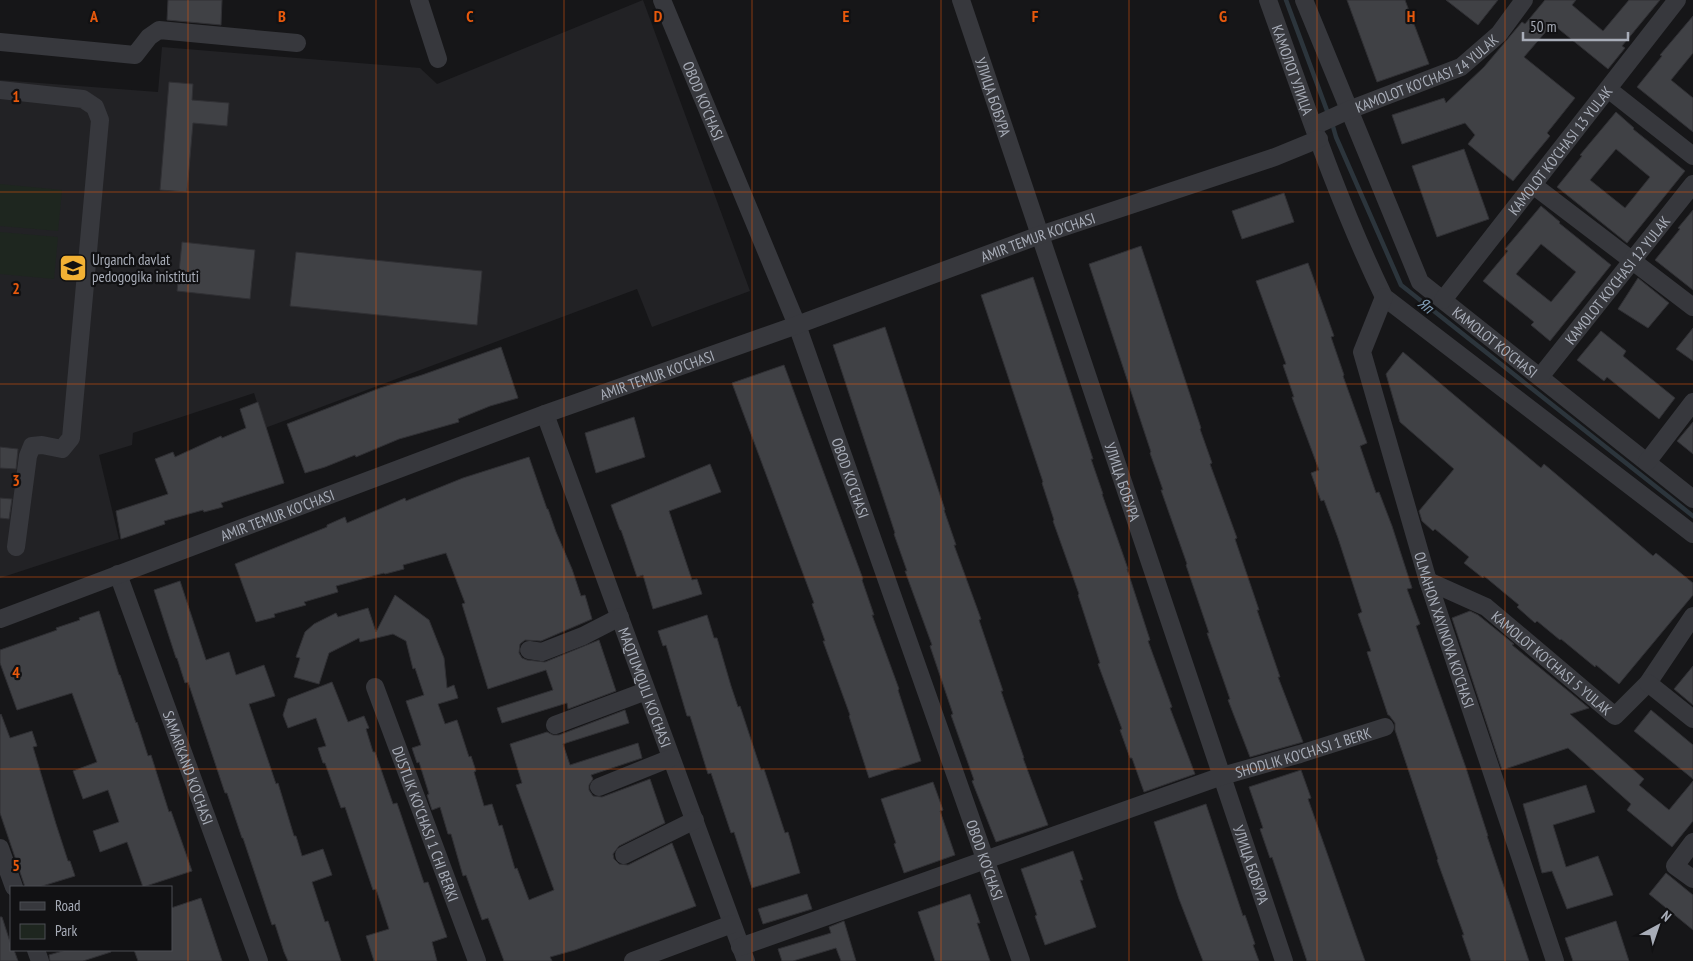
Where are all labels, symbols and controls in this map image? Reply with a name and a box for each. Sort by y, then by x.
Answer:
text: A [89,6,99,26]
text: B [278,6,286,26]
text: C [466,6,474,26]
text: D [654,6,663,26]
text: E [843,6,850,26]
text: F [1032,6,1039,26]
text: G [1219,6,1227,26]
text: H [1407,6,1415,26]
scale bar [1523,10,1628,42]
text: 50 m [1530,17,1556,36]
street label: КАМОЛОТ УЛИЦА [1268,22,1318,118]
street label: KAMOLOT KO'CHASI 14 YULAK [1352,29,1502,116]
street label: УЛИЦА БОБУРА [971,55,1016,139]
street label: OBOD KO'CHASI [679,58,729,143]
street label: KAMOLOT KO'CHASI 13 YULAK [1504,81,1616,219]
text: 1 [12,86,20,106]
street label: AMIR TEMUR KO'CHASI [978,208,1097,266]
street label: KAMOLOT KO'CHASI 12 YULAK [1560,211,1674,348]
place label: Urganch davlat pedogogika inistituti [92,250,199,286]
school or university icon: Urganch davlat pedogogika inistituti [58,253,88,283]
text: 2 [12,278,20,298]
water label: Яп [1414,293,1439,318]
street label: KAMOLOT KO'CHASI [1449,302,1542,381]
street label: AMIR TEMUR KO'CHASI [597,345,717,403]
street label: OBOD KO'CHASI [828,435,874,521]
street label: УЛИЦА БОБУРА [1101,440,1145,524]
text: 3 [12,470,20,490]
street label: AMIR TEMUR KO'CHASI [217,485,337,545]
street label: OLMAHON XAYINOVA KO'CHASI [1411,549,1479,710]
street label: KAMOLOT KO'CHASI 5 YULAK [1488,607,1617,719]
street label: MAQTUMQULI KO'CHASI [615,625,676,750]
text: 4 [12,662,20,682]
street label: SAMARKAND KO'CHASI [159,708,218,827]
street label: SHODLIK KO'CHASI 1 BERK [1233,722,1374,781]
street label: DUSTLIK KO'CHASI 1 CHI BERKI [388,744,463,904]
street label: OBOD KO'CHASI [963,817,1008,903]
street label: УЛИЦА БОБУРА [1230,823,1274,907]
text: 5 [12,855,20,875]
legend [10,886,172,951]
text: Road [55,896,81,915]
north arrow [1633,901,1683,951]
text: N [1658,907,1675,925]
text: Park [55,921,77,940]

